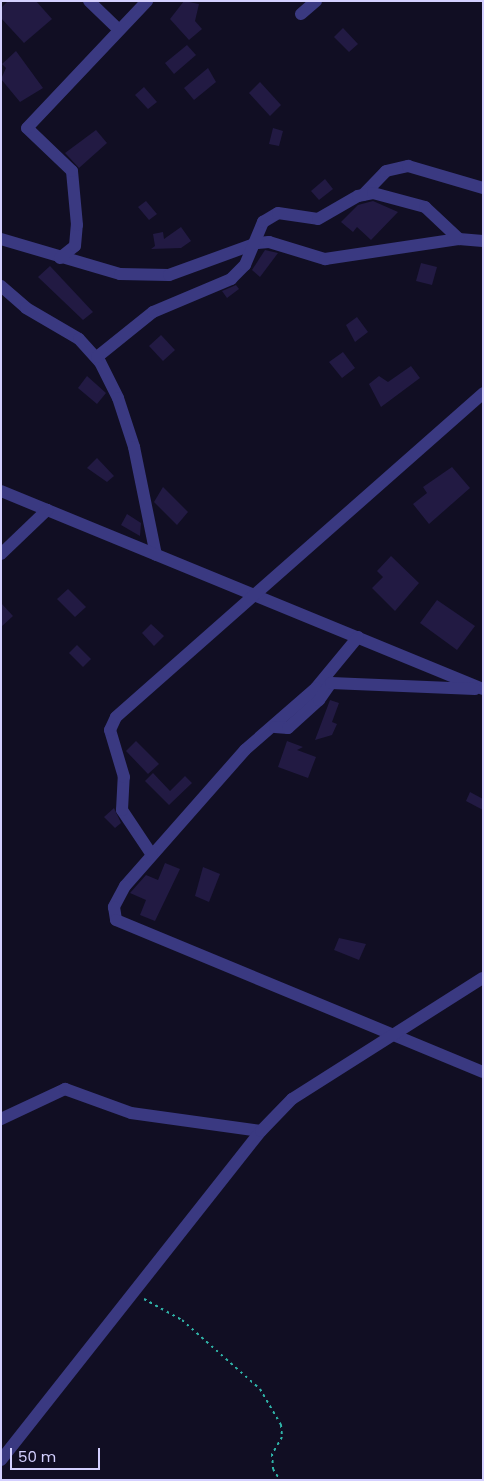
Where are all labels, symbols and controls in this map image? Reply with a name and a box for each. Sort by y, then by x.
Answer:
scale bar [12,1438,102,1470]
text: 50 m [18,1446,56,1467]

